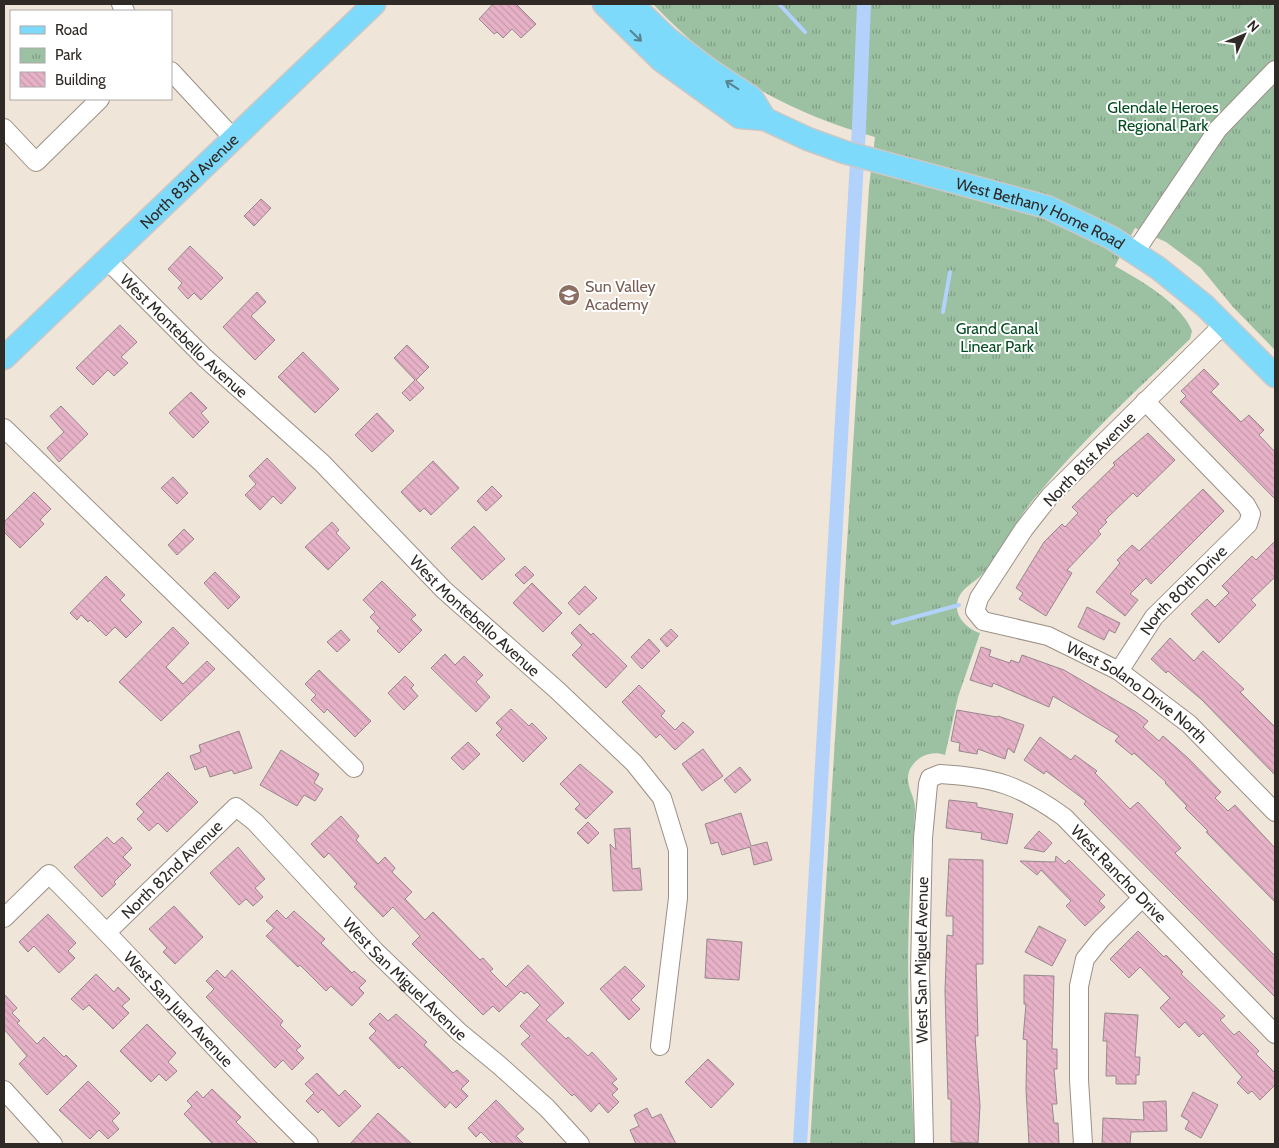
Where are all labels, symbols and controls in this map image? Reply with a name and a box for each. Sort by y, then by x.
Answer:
legend [10,10,172,100]
north arrow [1219,10,1269,60]
text: N [1243,16,1263,36]
text: Road [55,21,88,39]
one-way arrow [630,30,643,42]
text: Park [55,46,82,64]
text: Building [55,71,106,89]
one-way arrow [725,79,739,89]
park label: Glendale Heroes Regional Park [1107,98,1219,135]
street label: North 83rd Avenue [136,130,243,233]
street label: West Bethany Home Road [954,174,1128,253]
street label: West Montebello Avenue [116,270,252,402]
place label: Sun Valley Academy [585,277,656,314]
school or university icon: Sun Valley Academy [557,283,581,307]
park label: Grand Canal Linear Park [956,319,1039,356]
street label: North 81st Avenue [1040,408,1139,510]
street label: North 80th Drive [1136,542,1231,638]
street label: West Montebello Avenue [406,551,544,680]
street label: West Solano Drive North [1063,638,1211,747]
street label: North 82nd Avenue [118,817,226,923]
street label: West Rancho Drive [1067,821,1170,927]
street label: West San Miguel Avenue [911,876,932,1044]
street label: West San Miguel Avenue [339,914,471,1045]
street label: West San Juan Avenue [119,948,237,1071]

